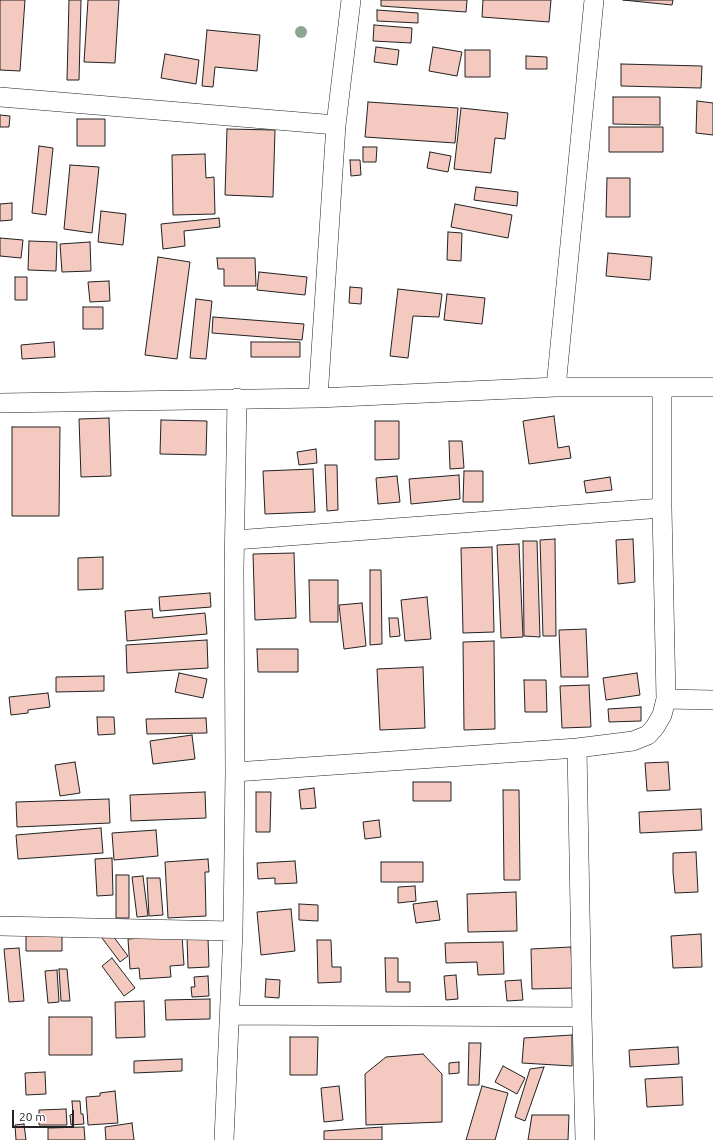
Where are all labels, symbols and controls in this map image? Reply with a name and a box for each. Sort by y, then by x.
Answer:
scale bar [14,1102,76,1128]
text: 20 m [19,1110,46,1123]

